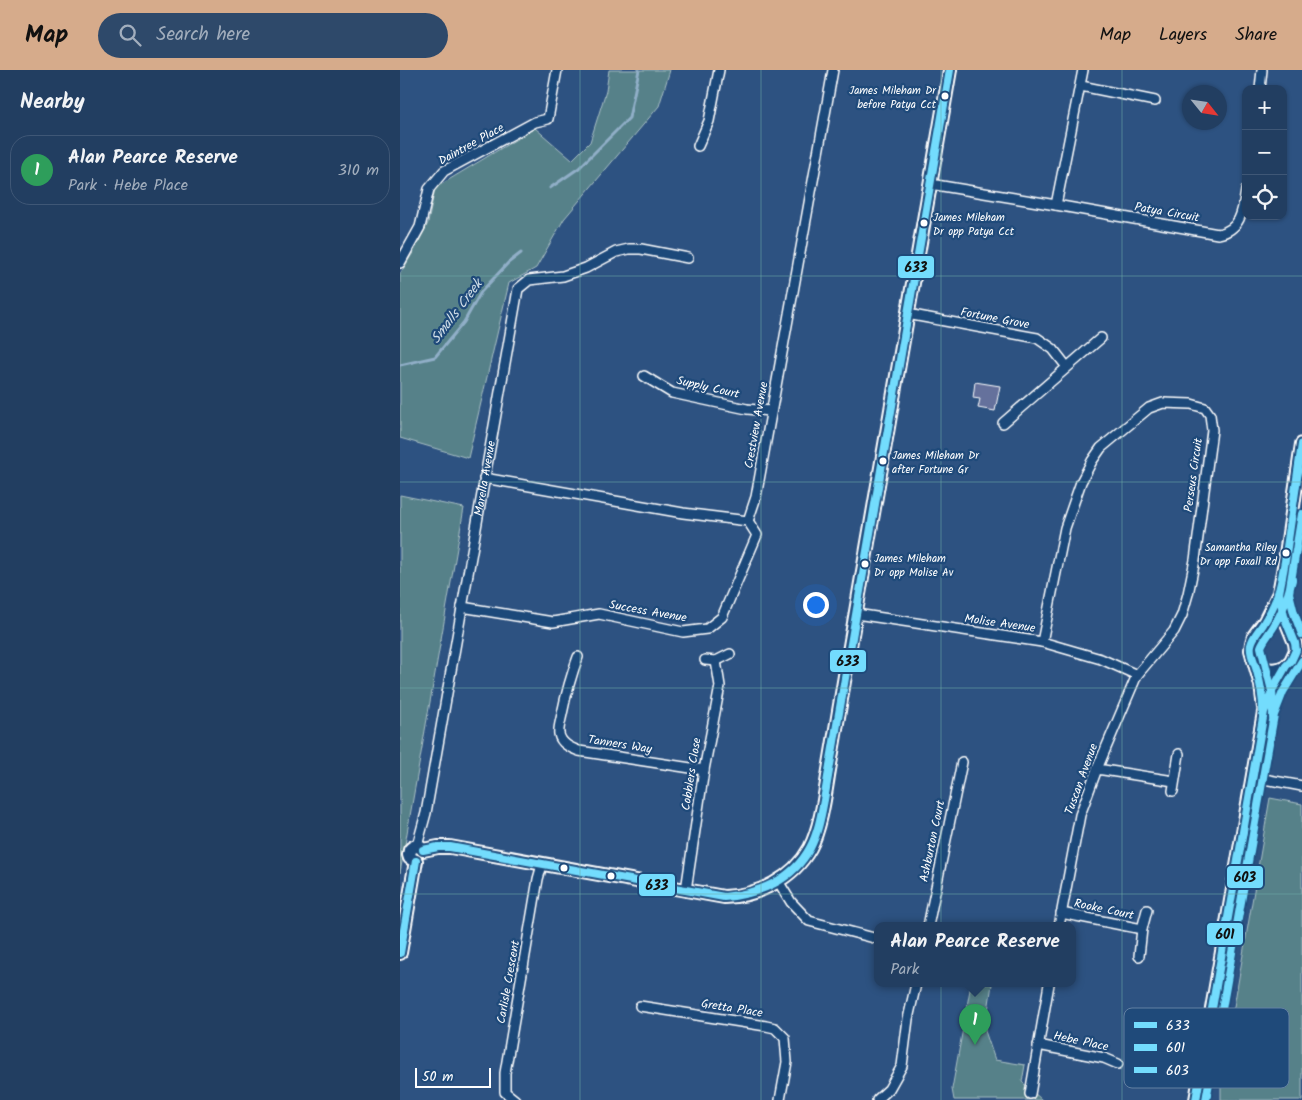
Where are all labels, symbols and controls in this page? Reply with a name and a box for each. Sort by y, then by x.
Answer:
search box [98,13,448,58]
text: Map [25,16,68,55]
text: Search here [156,20,250,50]
icon: search [116,21,144,49]
text: Map [1100,21,1131,50]
text: Layers [1159,21,1207,50]
text: Share [1235,21,1277,50]
place label: James Mileham Dr before Patya Cct [849,82,937,114]
north arrow [1182,85,1227,130]
map controls [1242,85,1287,220]
button: + [1242,85,1287,130]
text: Nearby [20,86,85,119]
marker: James Mileham Dr before Patya Cct [940,91,950,101]
street label: Daintree Place [435,118,508,170]
button: − [1242,130,1287,175]
text: Alan Pearce Reserve [68,143,238,173]
text: 1 [35,158,39,183]
text: 310 m [338,158,379,183]
text: Park · Hebe Place [68,173,188,198]
button: locate [1242,175,1287,220]
street label: Patya Circuit [1133,197,1201,228]
place label: James Mileham Dr opp Patya Cct [933,209,1015,241]
marker: James Mileham Dr opp Patya Cct [919,218,929,228]
line badge: 633 [897,255,935,279]
text: 633 [905,257,928,279]
water label: Smalls Creek [425,273,490,348]
street label: Fortune Grove [959,302,1032,335]
street label: Supply Court [675,371,742,404]
street label: Crestview Avenue [740,380,774,470]
street label: Perseus Circuit [1179,436,1208,513]
street label: Marella Avenue [469,439,501,518]
place label: James Mileham Dr after Fortune Gr [892,447,980,479]
marker: James Mileham Dr after Fortune Gr [878,456,888,466]
place label: Samantha Riley Dr opp Foxall Rd [1200,539,1278,571]
marker: Samantha Riley Dr opp Foxall Rd [1281,548,1291,558]
place label: James Mileham Dr opp Molise Av [874,550,954,582]
marker: James Mileham Dr opp Molise Av [860,559,870,569]
your location [803,592,829,618]
street label: Success Avenue [608,595,689,628]
street label: Molise Avenue [963,609,1037,638]
line badge: 633 [829,649,867,673]
text: 633 [837,651,860,673]
street label: Tanners Way [586,730,654,759]
street label: Cobblers Close [676,736,707,812]
street label: Tuscan Avenue [1060,740,1103,818]
street label: Ashburton Court [915,798,951,884]
unlabelled marker [559,863,569,873]
line badge: 603 [1226,865,1264,889]
text: 603 [1234,867,1257,889]
unlabelled marker [606,871,616,881]
line badge: 633 [638,873,676,897]
text: 633 [646,875,669,897]
street label: Rooke Court [1072,894,1136,925]
popup [874,922,1076,987]
line badge: 601 [1206,922,1244,946]
text: 601 [1216,924,1235,946]
text: Alan Pearce Reserve [890,927,1060,957]
street label: Carlisle Crescent [492,939,525,1025]
text: Park [890,957,919,982]
street label: Gretta Place [700,994,765,1023]
pin: 1 [959,1004,991,1045]
legend [1124,1008,1289,1088]
text: 633 [1166,1015,1190,1037]
street label: Hebe Place [1052,1026,1111,1057]
text: 601 [1166,1037,1185,1059]
text: 603 [1166,1060,1189,1082]
scale bar [415,1065,491,1088]
text: 50 m [422,1066,453,1088]

